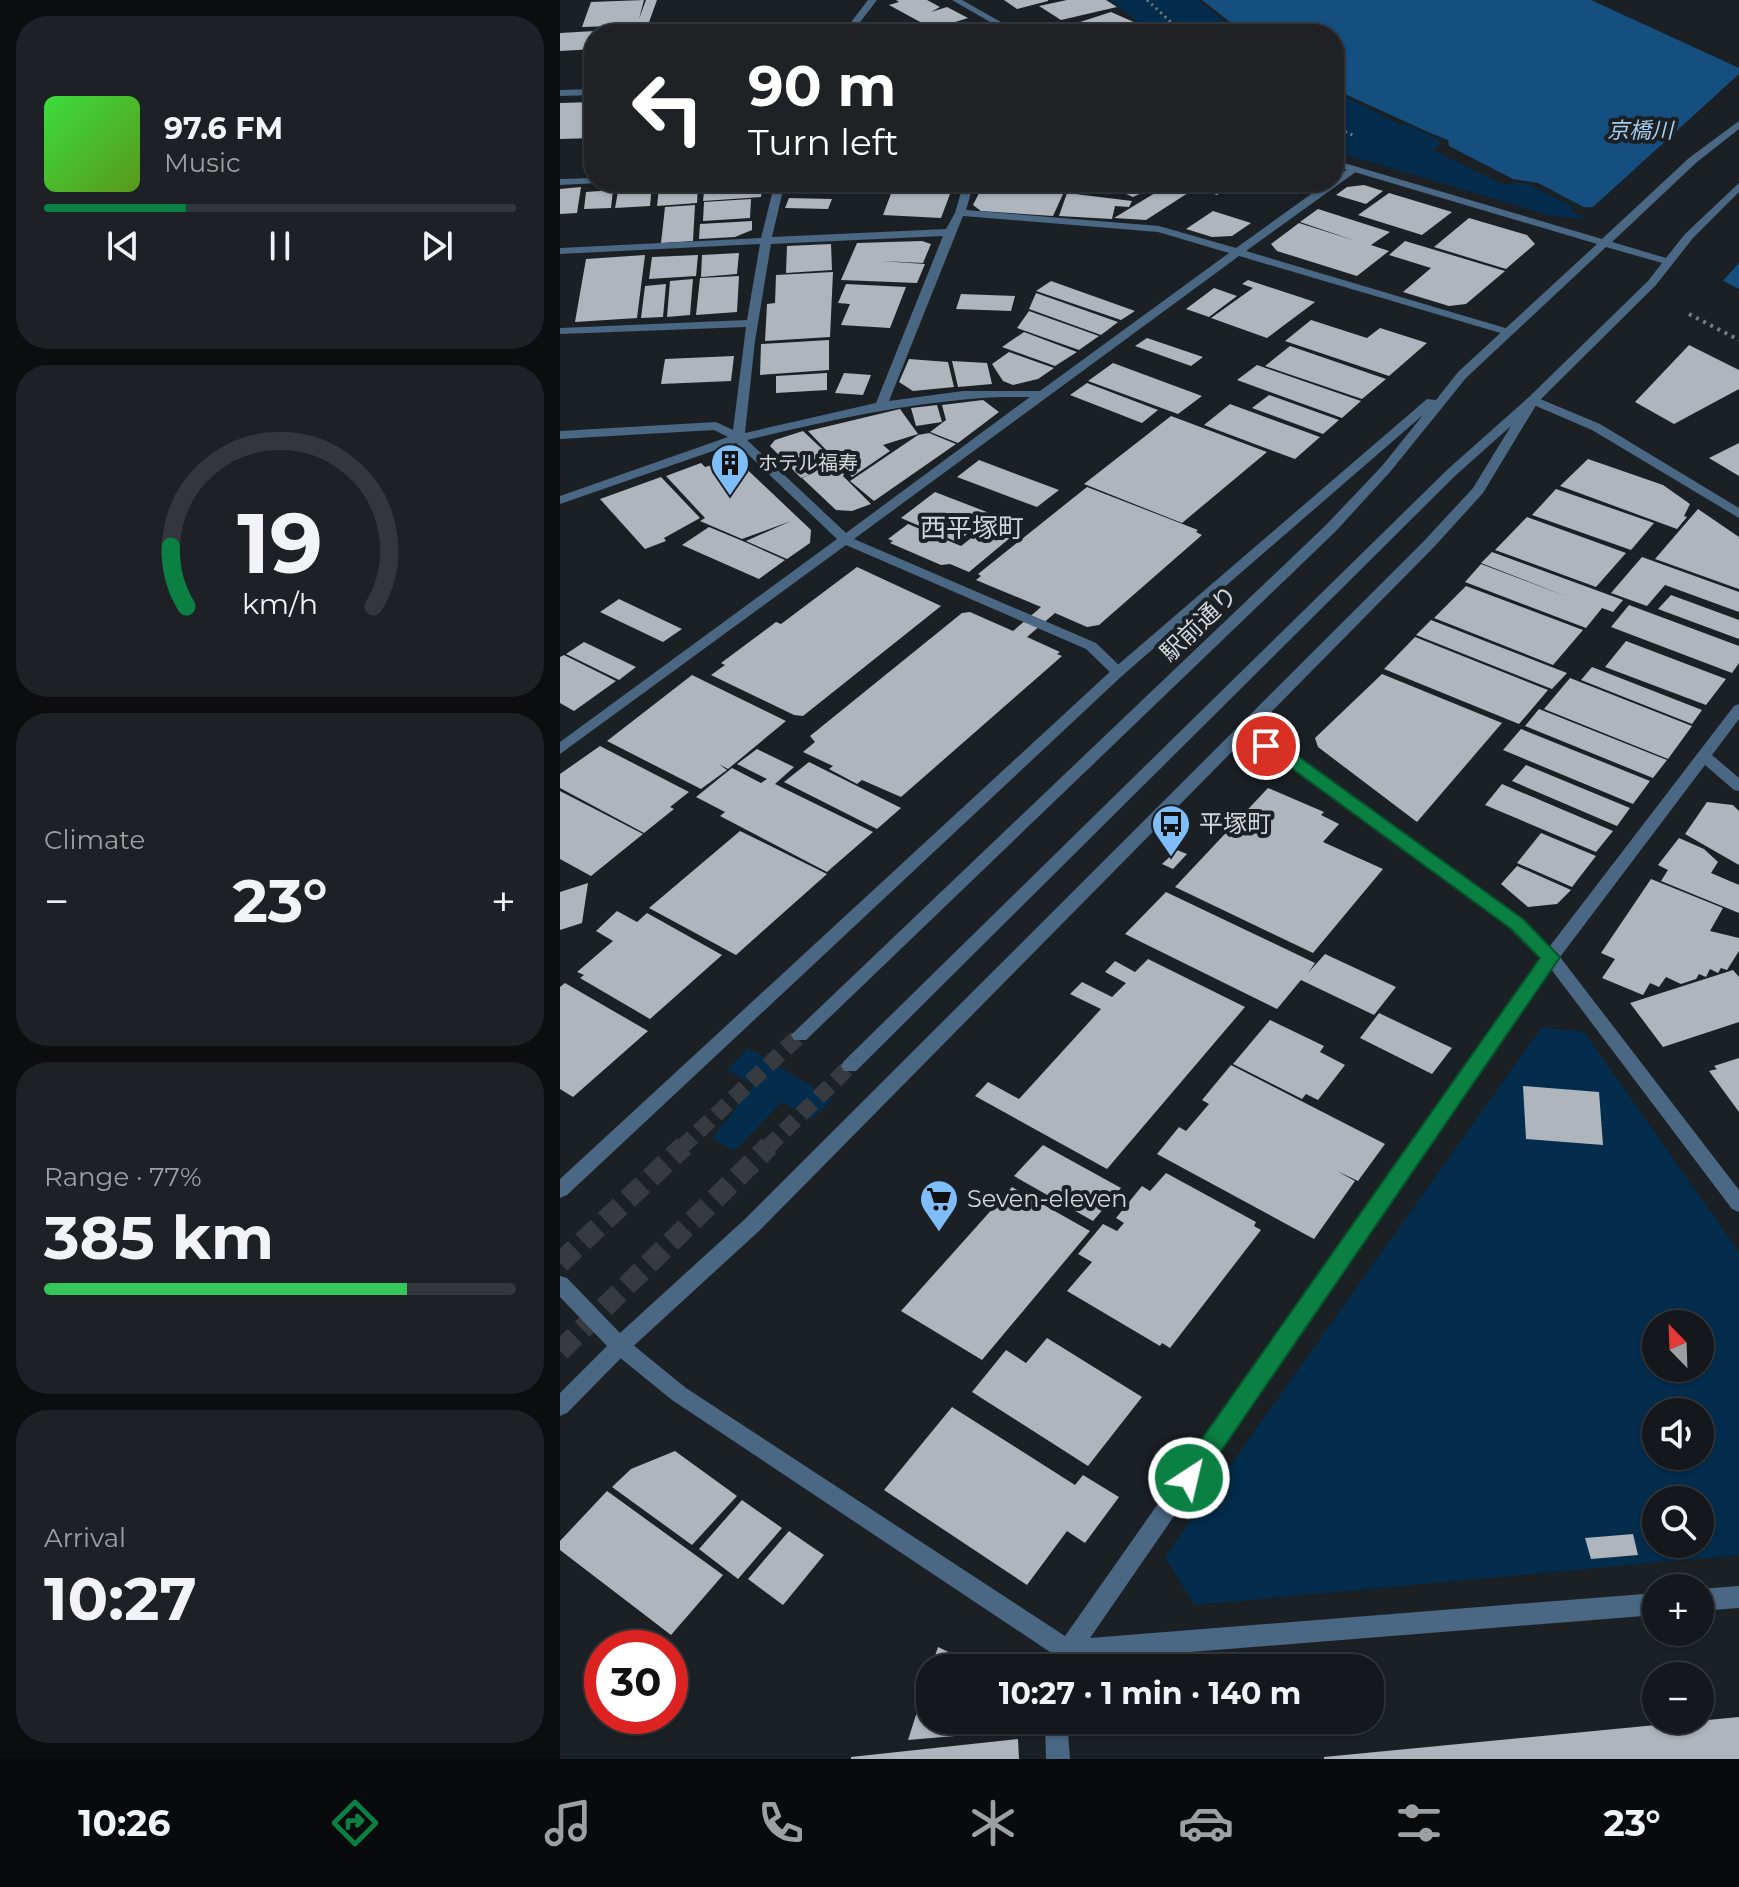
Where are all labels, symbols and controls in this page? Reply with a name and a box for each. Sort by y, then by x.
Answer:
text: 90 m [748,52,896,120]
icon: left [616,56,720,160]
text: 97.6 FM [164,110,283,147]
water label: 京橋川 [1607,117,1675,144]
text: Turn left [748,120,899,164]
text: Music [164,147,241,179]
icon: previous [101,224,145,268]
icon: pause [258,224,302,268]
icon: next [415,224,459,268]
building icon: ホテル福寿 [709,442,751,497]
place label: ホテル福寿 [758,451,858,475]
text: 19 [237,491,323,593]
district label: 西平塚町 [920,512,1024,544]
street label: 駅前通り [1154,580,1243,667]
text: km/h [242,586,318,621]
pin [1232,712,1300,780]
icon: arrive [1244,724,1288,768]
bus stop icon: 平塚町 [1150,803,1192,858]
place label: 平塚町 [1199,809,1271,838]
text: Climate [44,824,145,856]
text: 23° [232,864,328,937]
text: − [44,874,69,928]
text: + [491,874,516,928]
text: Range · 77% [44,1161,201,1193]
supermarket icon: Seven-eleven [918,1178,960,1233]
place label: Seven-eleven [967,1184,1127,1213]
text: 385 km [44,1201,274,1274]
north arrow [1642,1310,1714,1382]
map controls [1642,1310,1714,1734]
button: sound [1642,1398,1714,1470]
position arrow [1147,1436,1231,1520]
button: search [1642,1486,1714,1558]
text: Arrival [44,1522,126,1554]
text: 10:27 [44,1562,197,1635]
button: + [1642,1574,1714,1646]
speed limit sign: 30 [584,1630,688,1734]
button: − [1642,1662,1714,1734]
text: 10:27 · 1 min · 140 m [999,1675,1301,1712]
icon: directions [327,1795,383,1851]
icon: music [540,1795,596,1851]
icon: phone [753,1795,809,1851]
icon: climate [965,1795,1021,1851]
icon: car [1178,1795,1234,1851]
icon: filters [1391,1795,1447,1851]
text: 10:26 [78,1801,171,1845]
text: 23° [1604,1801,1661,1845]

